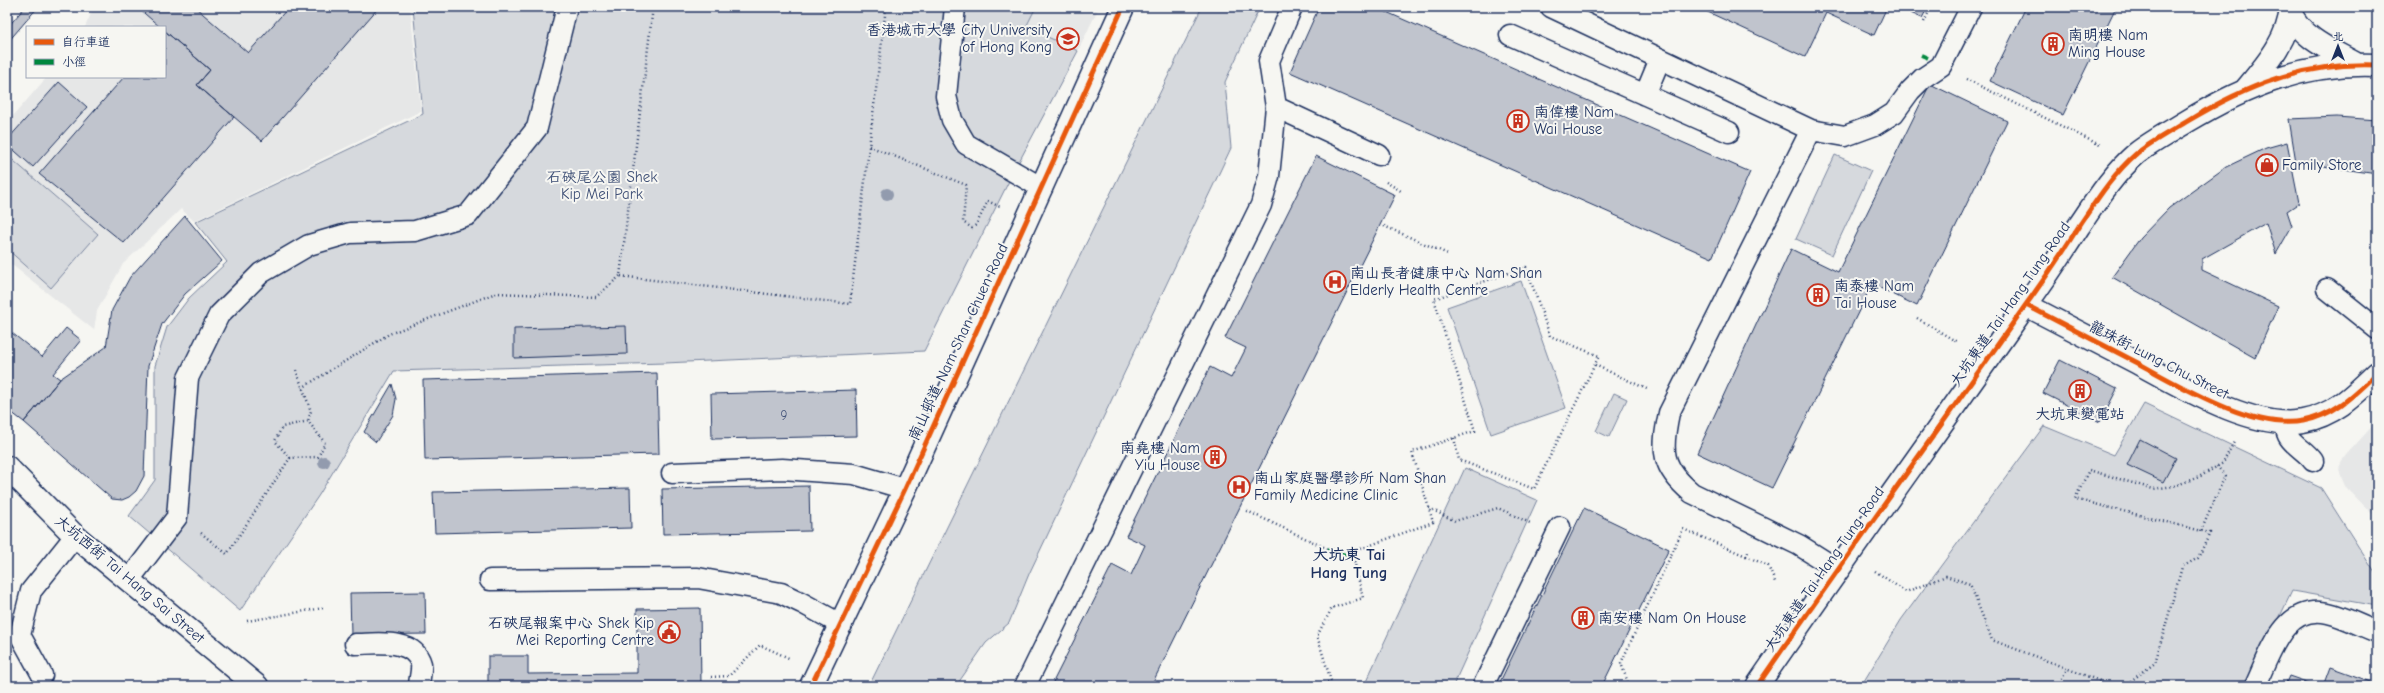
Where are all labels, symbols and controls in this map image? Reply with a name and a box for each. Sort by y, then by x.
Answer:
place label: 香港城市大學 City University of Hong Kong [866,21,1052,56]
legend [26,26,166,78]
school or university icon: 香港城市大學 City University of Hong Kong [1055,26,1081,52]
place label: 南明樓 Nam Ming House [2068,26,2148,61]
north arrow [2318,26,2358,66]
text: 北 [2333,30,2344,43]
building icon: 南明樓 Nam Ming House [2040,31,2066,57]
text: 自行車道 [62,35,110,49]
text: 小徑 [62,55,86,69]
place label: 南偉樓 Nam Wai House [1534,103,1614,138]
building icon: 南偉樓 Nam Wai House [1505,108,1531,134]
shop icon: Family Store [2254,152,2280,178]
place label: Family Store [2282,156,2362,174]
park label: 石硤尾公園 Shek Kip Mei Park [546,168,658,203]
street label: 大坑東道 Tai Hang Tung Road [1946,218,2074,390]
street label: 南山邨道 Nam Shan Chuen Road [904,241,1012,443]
place label: 南山長者健康中心 Nam Shan Elderly Health Centre [1350,264,1542,299]
hospital icon: 南山長者健康中心 Nam Shan Elderly Health Centre [1322,269,1348,295]
place label: 南泰樓 Nam Tai House [1834,277,1914,312]
building icon: 南泰樓 Nam Tai House [1805,282,1831,308]
street label: 龍珠街 Lung Chu Street [2086,317,2232,403]
building icon: 大坑東變電站 [2067,378,2093,404]
place label: 大坑東變電站 [2035,405,2125,423]
house number: 9 [781,408,788,423]
place label: 南堯樓 Nam Yiu House [1120,439,1200,474]
building icon: 南堯樓 Nam Yiu House [1202,444,1228,470]
place label: 南山家庭醫學診所 Nam Shan Family Medicine Clinic [1254,469,1446,504]
hospital icon: 南山家庭醫學診所 Nam Shan Family Medicine Clinic [1226,474,1252,500]
street label: 大坑東道 Tai Hang Tung Road [1760,483,1888,655]
street label: 大坑西街 Tai Hang Sai Street [52,511,209,647]
district label: 大坑東 Tai Hang Tung [1311,546,1387,582]
building icon: 南安樓 Nam On House [1570,605,1596,631]
place label: 南安樓 Nam On House [1598,609,1747,627]
place label: 石硤尾報案中心 Shek Kip Mei Reporting Centre [488,614,654,649]
public building icon: 石硤尾報案中心 Shek Kip Mei Reporting Centre [656,619,682,645]

